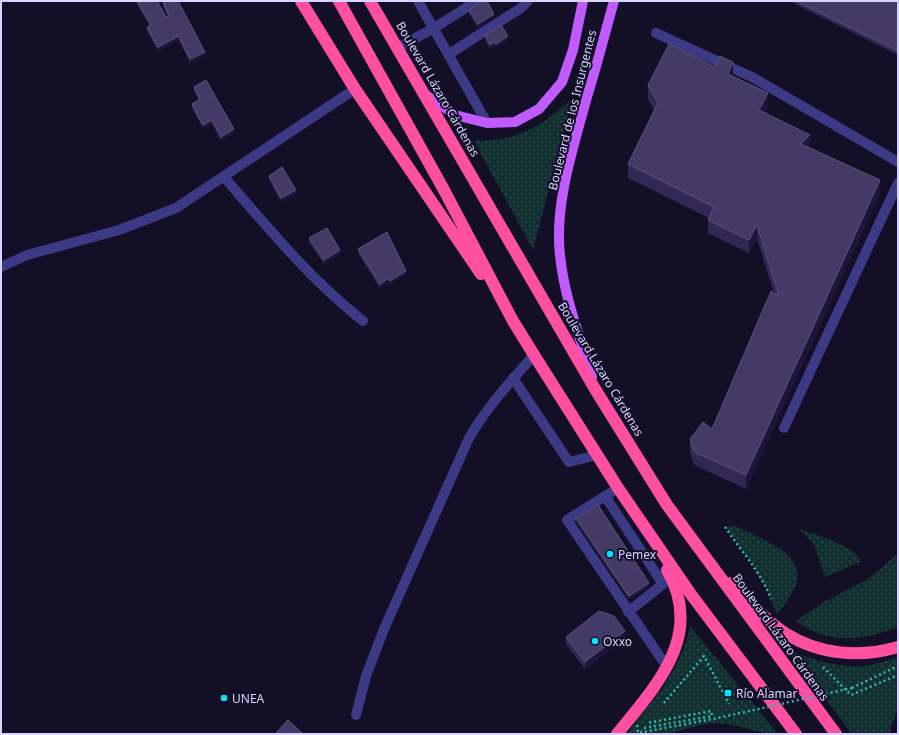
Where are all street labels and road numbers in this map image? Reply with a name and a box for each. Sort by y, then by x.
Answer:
street label: Boulevard Lázaro Cárdenas [392,18,484,160]
street label: Boulevard de los Insurgentes [544,28,600,192]
street label: Boulevard Lázaro Cárdenas [554,299,648,439]
street label: Boulevard Lázaro Cárdenas [729,570,833,704]

